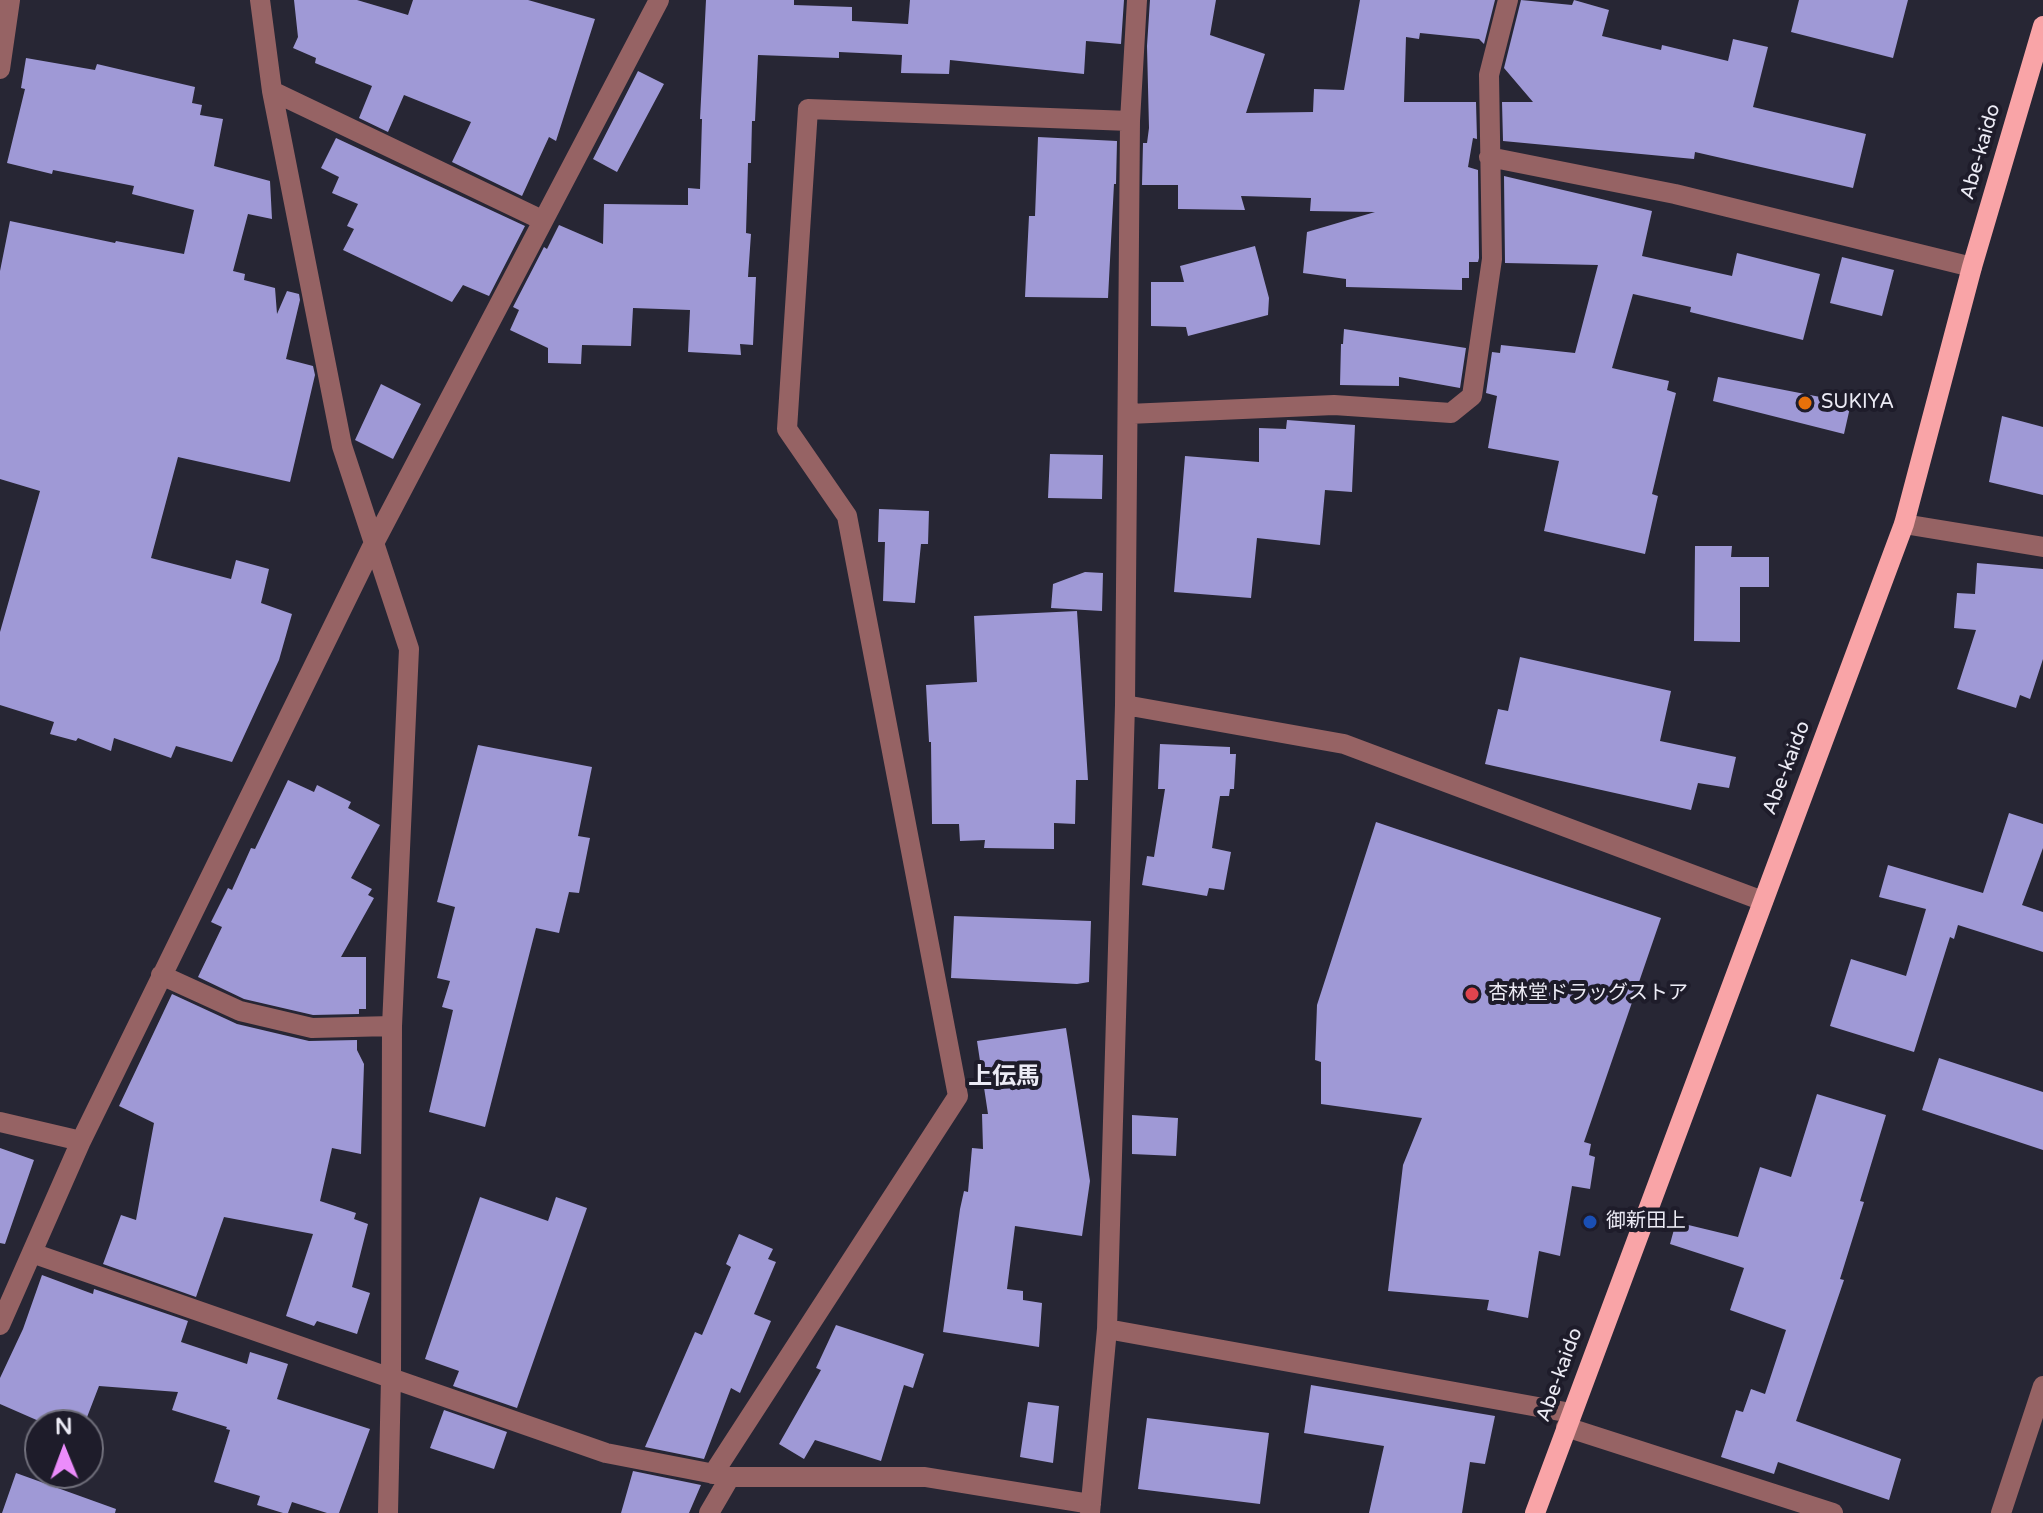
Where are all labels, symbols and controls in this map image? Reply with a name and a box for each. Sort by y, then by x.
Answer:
street label: Abe-kaido [1956,101,2006,203]
place label: SUKIYA [1821,391,1894,415]
marker: SUKIYA [1796,394,1814,412]
street label: Abe-kaido [1758,718,1816,818]
place label: 杏林堂ドラッグストア [1488,982,1688,1006]
marker: 杏林堂ドラッグストア [1463,985,1481,1003]
district label: 上伝馬 [968,1064,1040,1092]
place label: 御新田上 [1606,1210,1686,1234]
marker: 御新田上 [1581,1213,1599,1231]
street label: Abe-kaido [1532,1325,1588,1425]
north arrow [24,1409,104,1489]
text: N [55,1414,73,1440]

